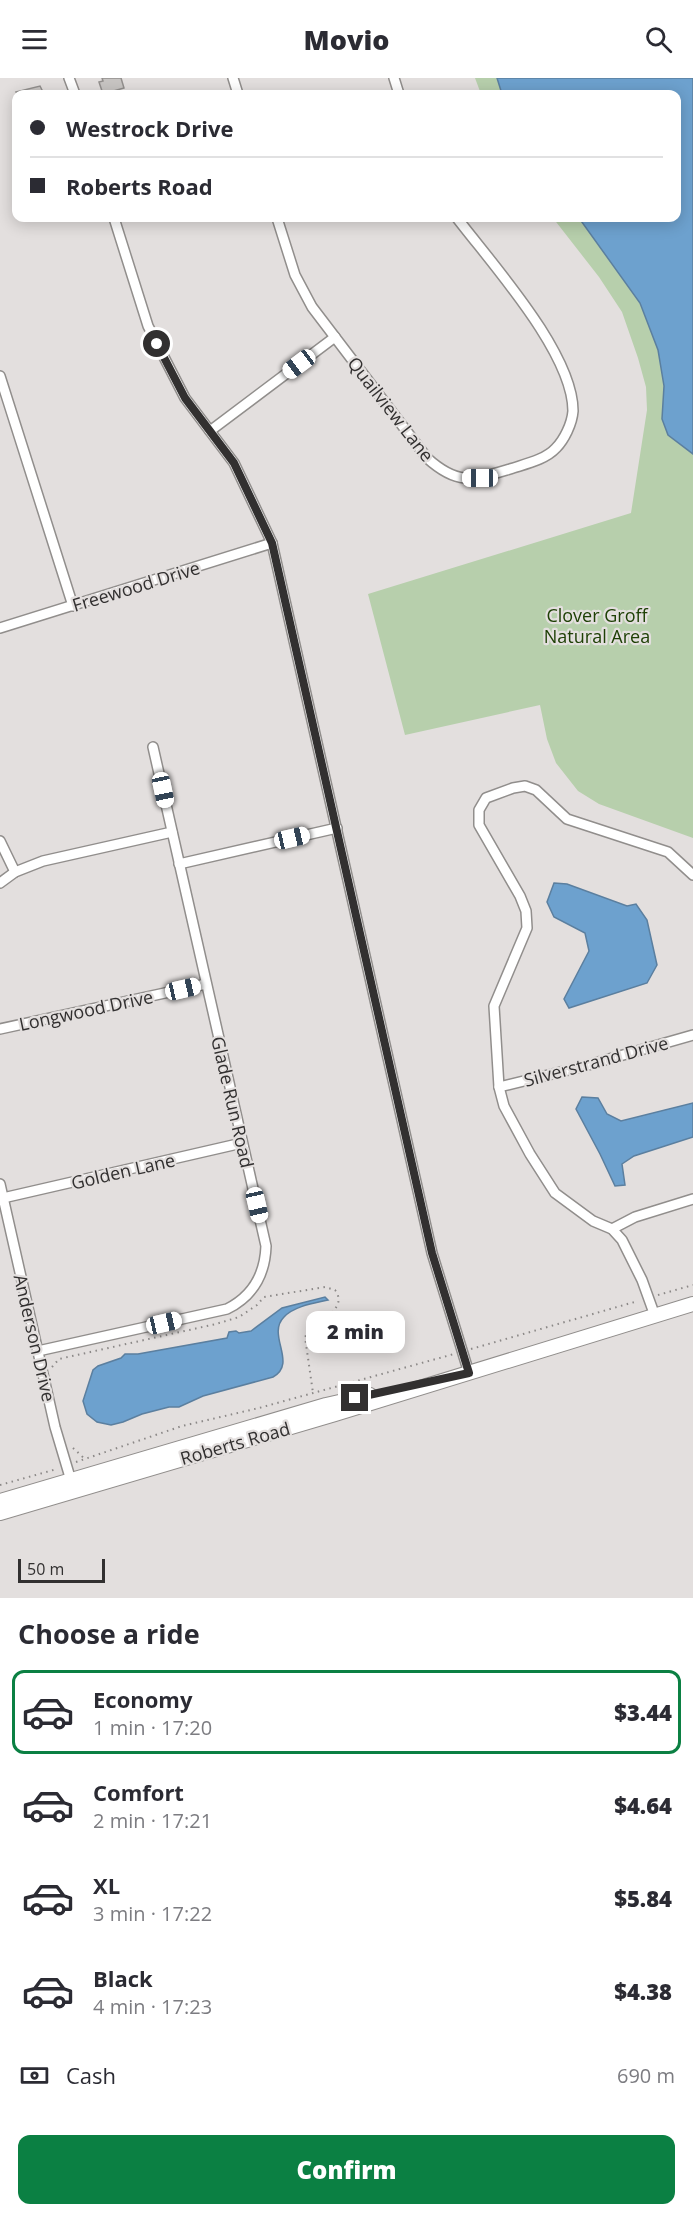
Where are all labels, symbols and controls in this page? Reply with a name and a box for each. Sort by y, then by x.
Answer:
text: Movio [304,21,389,58]
icon: menu [18,23,51,56]
icon: search [642,23,675,56]
text: Westrock Drive [66,113,234,143]
text: Roberts Road [66,171,213,201]
route start [143,330,170,357]
car [279,346,319,382]
street label: Quailview Lane [342,352,440,466]
car [462,469,498,487]
street label: Freewood Drive [69,555,203,617]
park label: Clover Groff Natural Area [544,603,650,648]
car [150,771,176,809]
car [272,825,312,851]
car [163,976,203,1002]
street label: Longwood Drive [17,984,155,1036]
street label: Silverstrand Drive [521,1030,671,1092]
street label: Glade Run Road [206,1034,260,1170]
street label: Golden Lane [69,1147,177,1195]
car [244,1185,270,1225]
street label: Anderson Drive [9,1272,61,1404]
car [144,1310,184,1336]
callout: 2 min [306,1311,404,1353]
text: 2 min [327,1318,384,1345]
route end [341,1384,368,1411]
street label: Roberts Road [177,1416,293,1470]
scale bar [18,1556,105,1584]
text: 50 m [27,1558,64,1580]
text: Choose a ride [18,1615,200,1652]
text: Economy [93,1684,192,1714]
icon: car [21,1685,75,1739]
text: $3.44 [614,1697,672,1727]
text: 1 min · 17:20 [93,1714,212,1741]
text: Comfort [93,1777,184,1807]
icon: car [21,1778,75,1832]
text: $4.64 [614,1790,672,1820]
text: 2 min · 17:21 [93,1807,212,1834]
text: XL [93,1870,120,1900]
icon: car [21,1871,75,1925]
text: $5.84 [614,1883,672,1913]
text: 3 min · 17:22 [93,1900,212,1927]
text: Black [93,1963,153,1993]
icon: car [21,1964,75,2018]
text: $4.38 [614,1976,672,2006]
text: 4 min · 17:23 [93,1993,212,2020]
icon: cash [18,2059,51,2092]
text: Cash [66,2060,116,2090]
text: 690 m [617,2062,675,2089]
button: Confirm [18,2135,675,2204]

